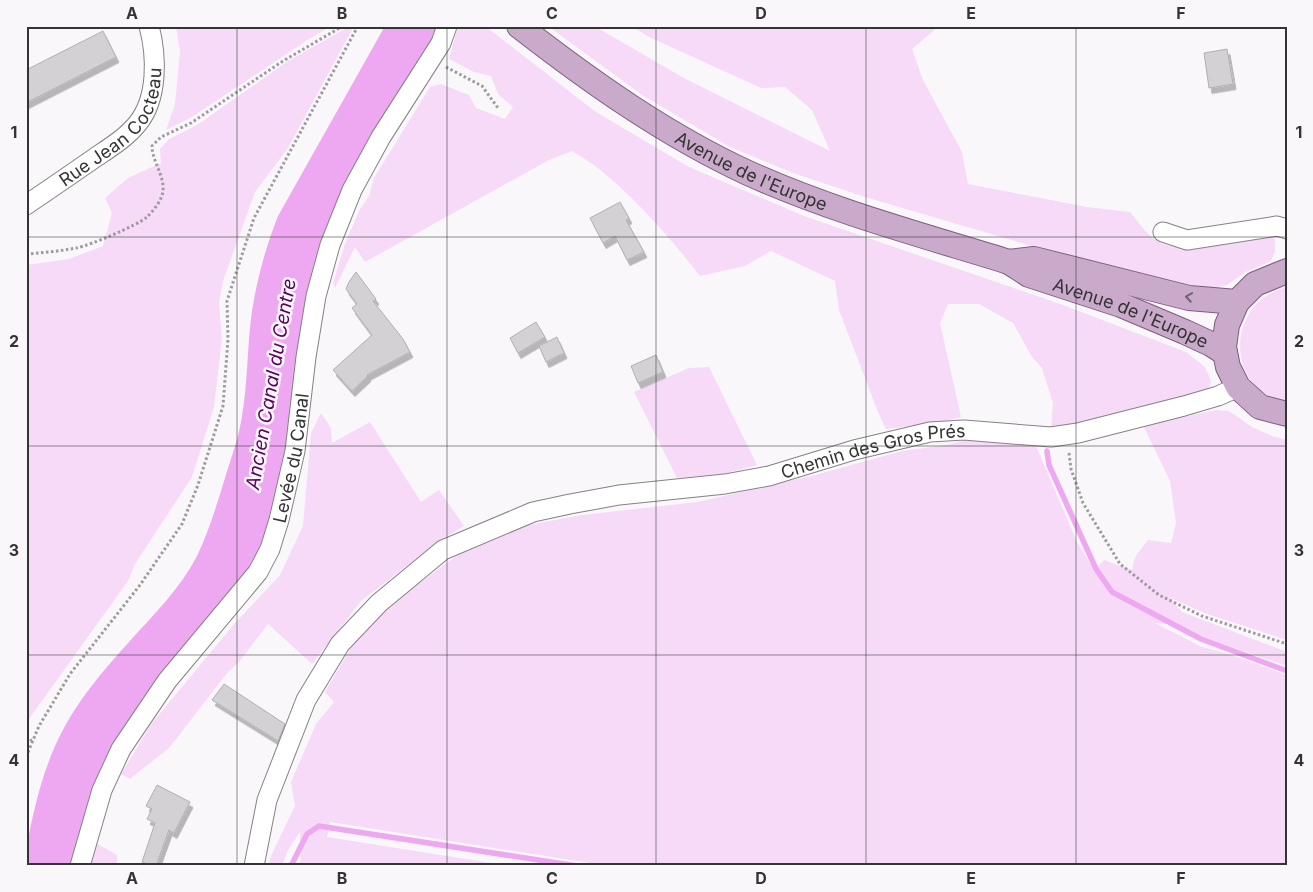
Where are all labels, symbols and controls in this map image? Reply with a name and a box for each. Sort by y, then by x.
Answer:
text: A [126,3,138,23]
text: B [337,3,347,23]
text: C [546,3,558,23]
text: D [755,3,767,23]
text: E [966,3,976,23]
text: F [1176,3,1186,23]
street label: Rue Jean Cocteau [55,67,165,190]
text: 1 [11,122,17,142]
text: 1 [1296,122,1302,142]
street label: Avenue de l'Europe [672,127,830,214]
street label: Avenue de l'Europe [1050,273,1212,352]
water label: Ancien Canal du Centre [241,277,301,492]
one-way arrow [1184,293,1193,303]
text: 2 [9,331,19,351]
text: 2 [1294,331,1304,351]
street label: Levée du Canal [268,392,312,525]
street label: Chemin des Gros Prés [778,419,966,482]
text: 3 [9,540,19,560]
text: 3 [1294,540,1304,560]
text: 4 [9,750,20,770]
text: 4 [1294,750,1305,770]
text: A [126,868,138,888]
text: B [337,868,347,888]
text: C [546,868,558,888]
text: D [755,868,767,888]
text: E [966,868,976,888]
text: F [1176,868,1186,888]

